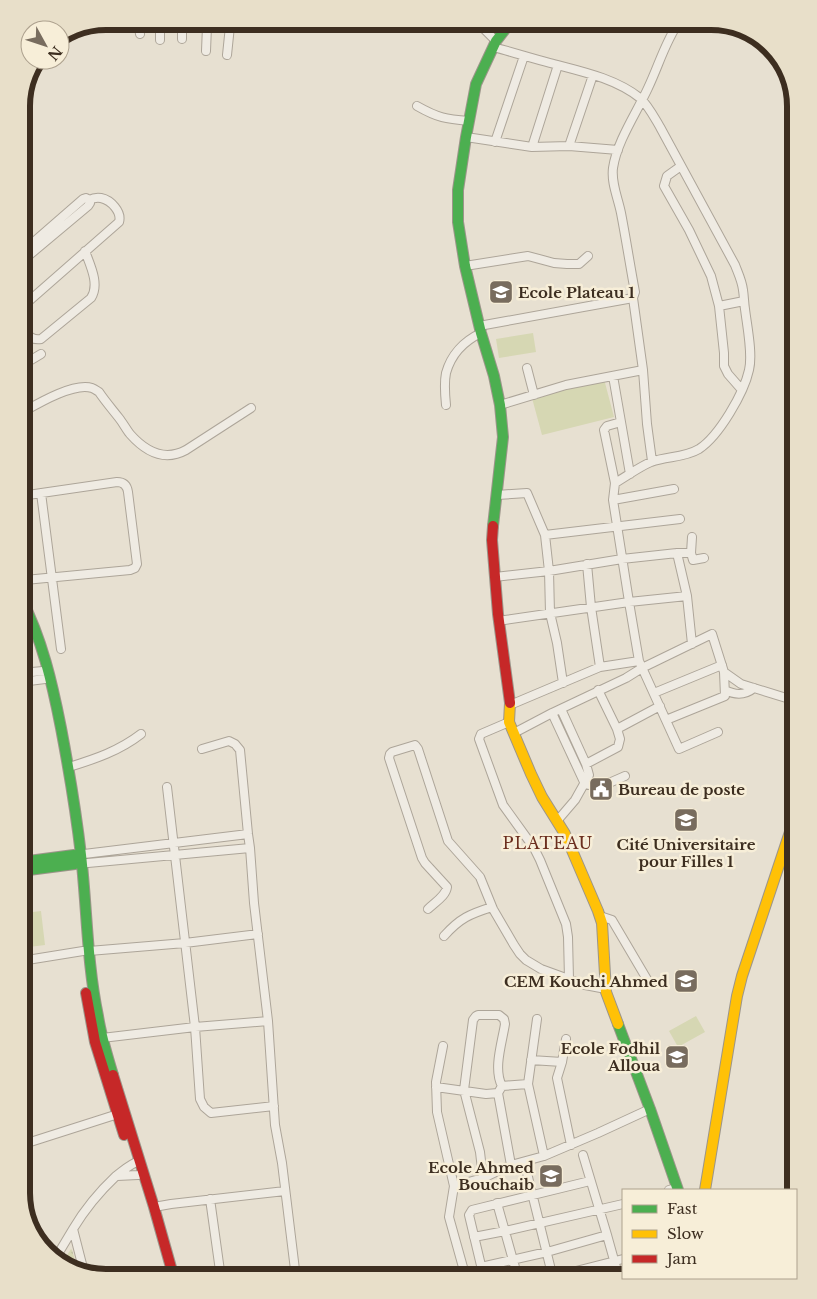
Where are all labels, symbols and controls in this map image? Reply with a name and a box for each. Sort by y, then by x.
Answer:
north arrow [20,20,70,70]
text: N [44,43,66,64]
school or university icon: Ecole Plateau 1 [488,279,514,305]
place label: Ecole Plateau 1 [518,283,635,302]
public building icon: Bureau de poste [588,776,614,802]
place label: Bureau de poste [618,780,745,799]
school or university icon: Cité Universitaire pour Filles 1 [673,807,699,833]
district label: PLATEAU [503,833,593,853]
place label: Cité Universitaire pour Filles 1 [617,835,756,871]
school or university icon: CEM Kouchi Ahmed [673,968,699,994]
place label: CEM Kouchi Ahmed [504,972,669,991]
place label: Ecole Fodhil Alloua [561,1039,661,1075]
school or university icon: Ecole Fodhil Alloua [664,1044,690,1070]
place label: Ecole Ahmed Bouchaib [428,1158,535,1194]
school or university icon: Ecole Ahmed Bouchaib [538,1163,564,1189]
legend [622,1189,797,1279]
text: Fast [667,1199,698,1218]
text: Slow [667,1224,704,1243]
text: Jam [665,1249,697,1268]

